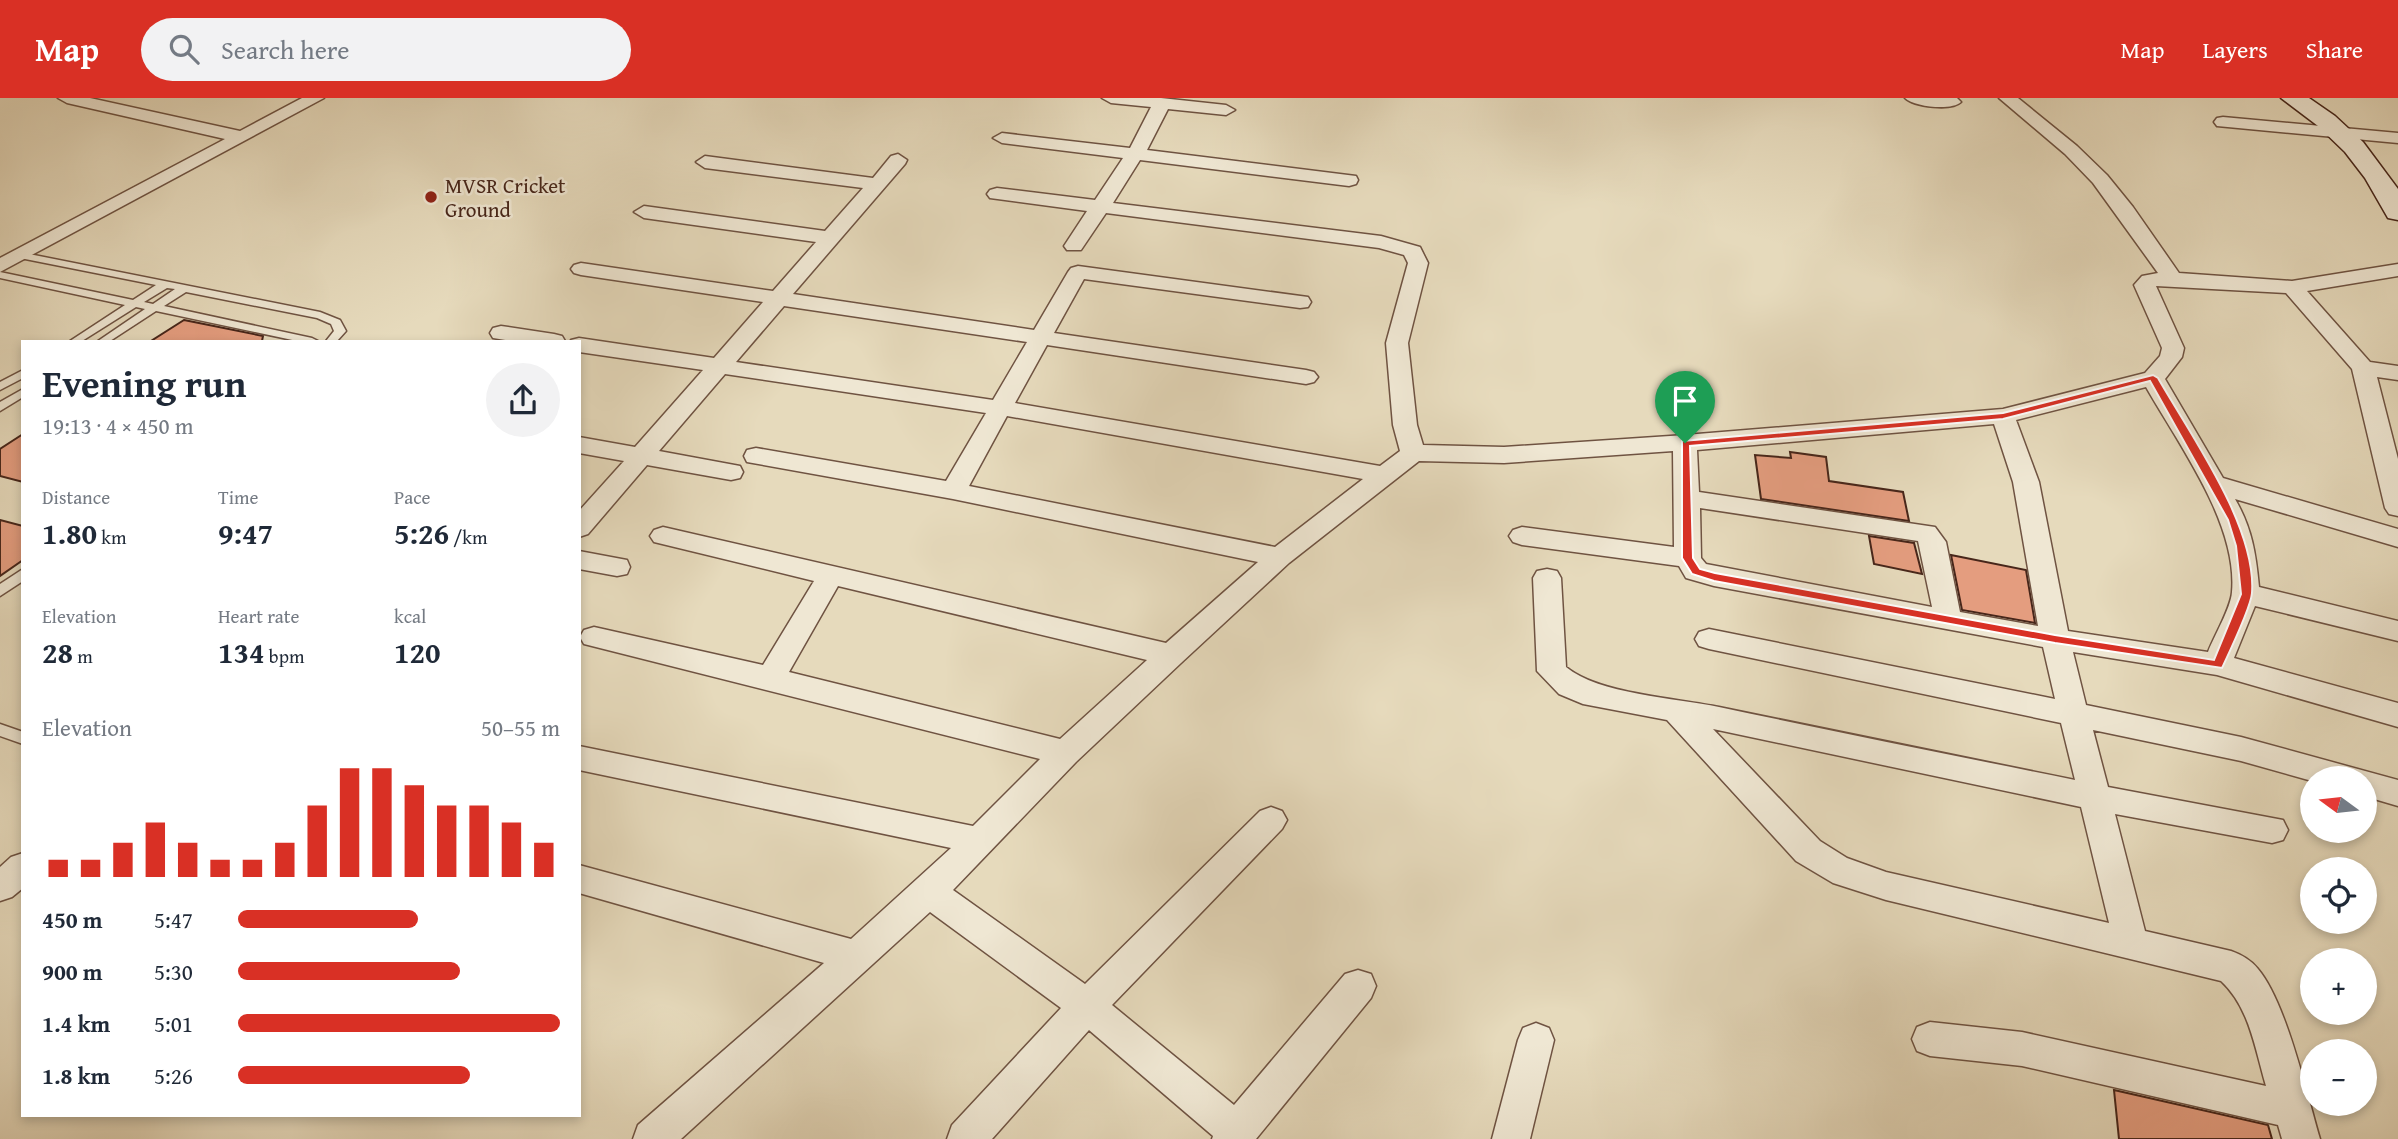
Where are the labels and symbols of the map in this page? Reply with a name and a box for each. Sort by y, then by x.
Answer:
place label: MVSR Cricket Ground [445,170,566,225]
marker: MVSR Cricket Ground [423,189,439,205]
pin [1655,371,1715,443]
north arrow [2300,766,2376,844]

